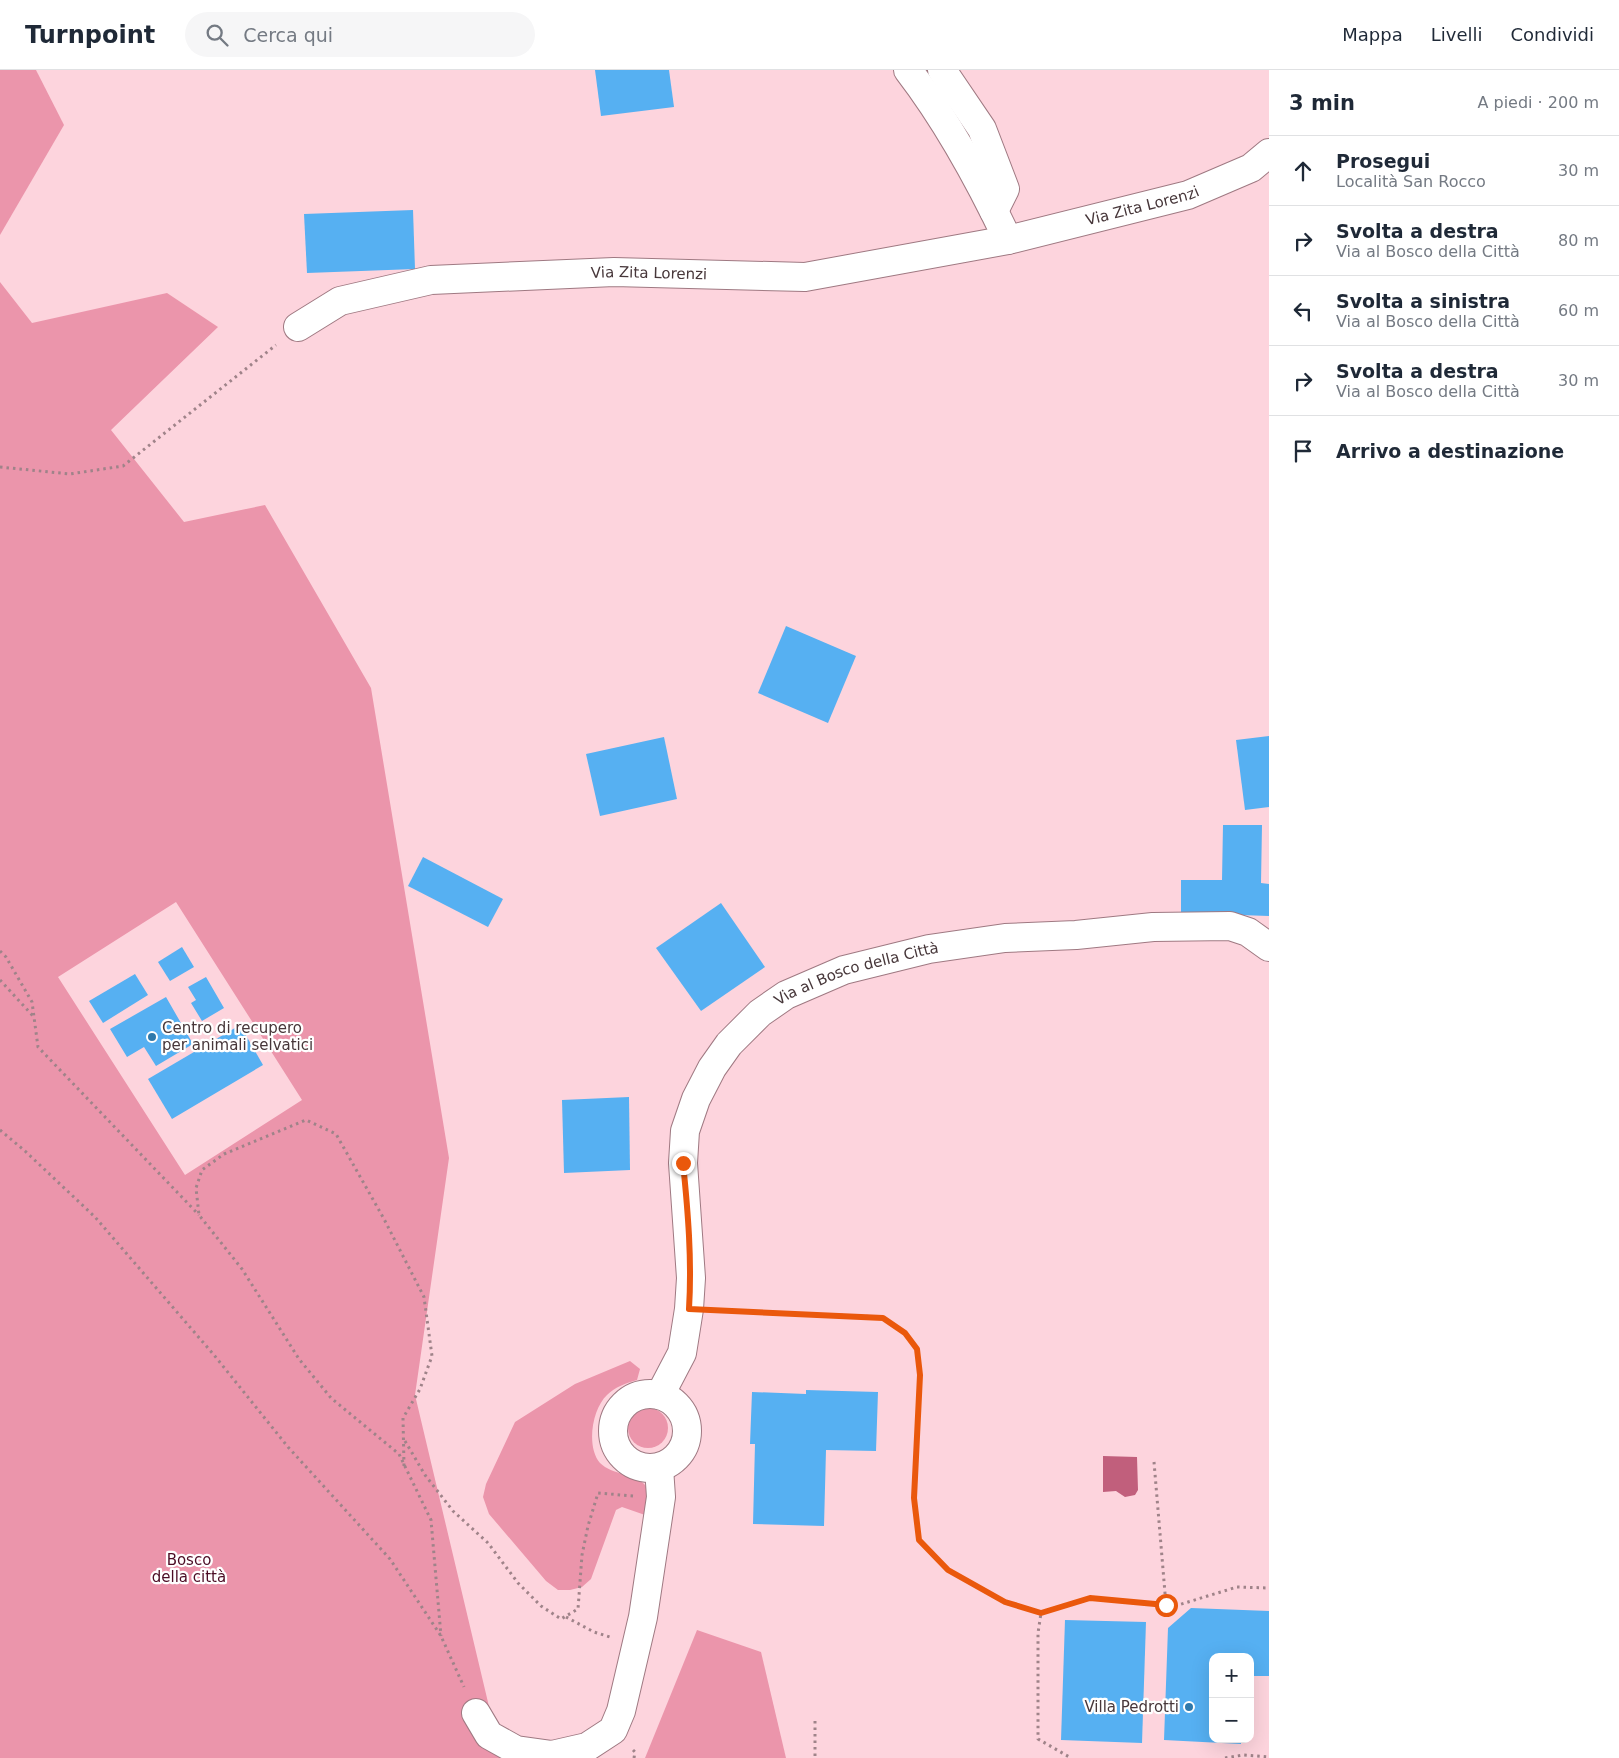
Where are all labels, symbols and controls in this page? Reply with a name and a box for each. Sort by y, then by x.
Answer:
search box [185,12,535,57]
text: Turnpoint [25,21,155,49]
icon: search [203,21,231,49]
text: Cerca qui [243,24,333,46]
text: Mappa [1342,24,1403,45]
text: Livelli [1431,24,1483,45]
text: Condividi [1511,24,1594,45]
text: 3 min [1289,91,1355,115]
text: A piedi · 200 m [1477,93,1599,112]
text: Prosegui [1336,150,1430,172]
icon: ahead [1289,157,1317,185]
text: 30 m [1558,161,1599,180]
text: Località San Rocco [1336,172,1486,191]
street label: Via Zita Lorenzi [1084,182,1202,229]
text: Svolta a destra [1336,220,1499,242]
icon: right [1289,227,1317,255]
text: 80 m [1558,231,1599,250]
text: Via al Bosco della Città [1336,242,1520,261]
street label: Via Zita Lorenzi [590,263,707,283]
text: Svolta a sinistra [1336,290,1510,312]
icon: left [1289,297,1317,325]
text: 60 m [1558,301,1599,320]
text: Via al Bosco della Città [1336,312,1520,331]
text: Svolta a destra [1336,360,1499,382]
icon: right [1289,367,1317,395]
text: 30 m [1558,371,1599,390]
text: Via al Bosco della Città [1336,382,1520,401]
icon: arrive [1289,437,1317,465]
text: Arrivo a destinazione [1336,440,1564,462]
street label: Via al Bosco della Città [771,939,940,1009]
place label: Centro di recupero per animali selvatici [162,1019,313,1054]
marker: Centro di recupero per animali selvatici [146,1031,158,1043]
route end [672,1152,695,1175]
park label: Bosco della città [152,1551,226,1586]
route start [1155,1594,1178,1617]
map controls [1209,1653,1254,1743]
button: + [1209,1653,1254,1698]
place label: Villa Pedrotti [1084,1698,1179,1716]
button: − [1209,1698,1254,1743]
marker: Villa Pedrotti [1183,1701,1195,1713]

